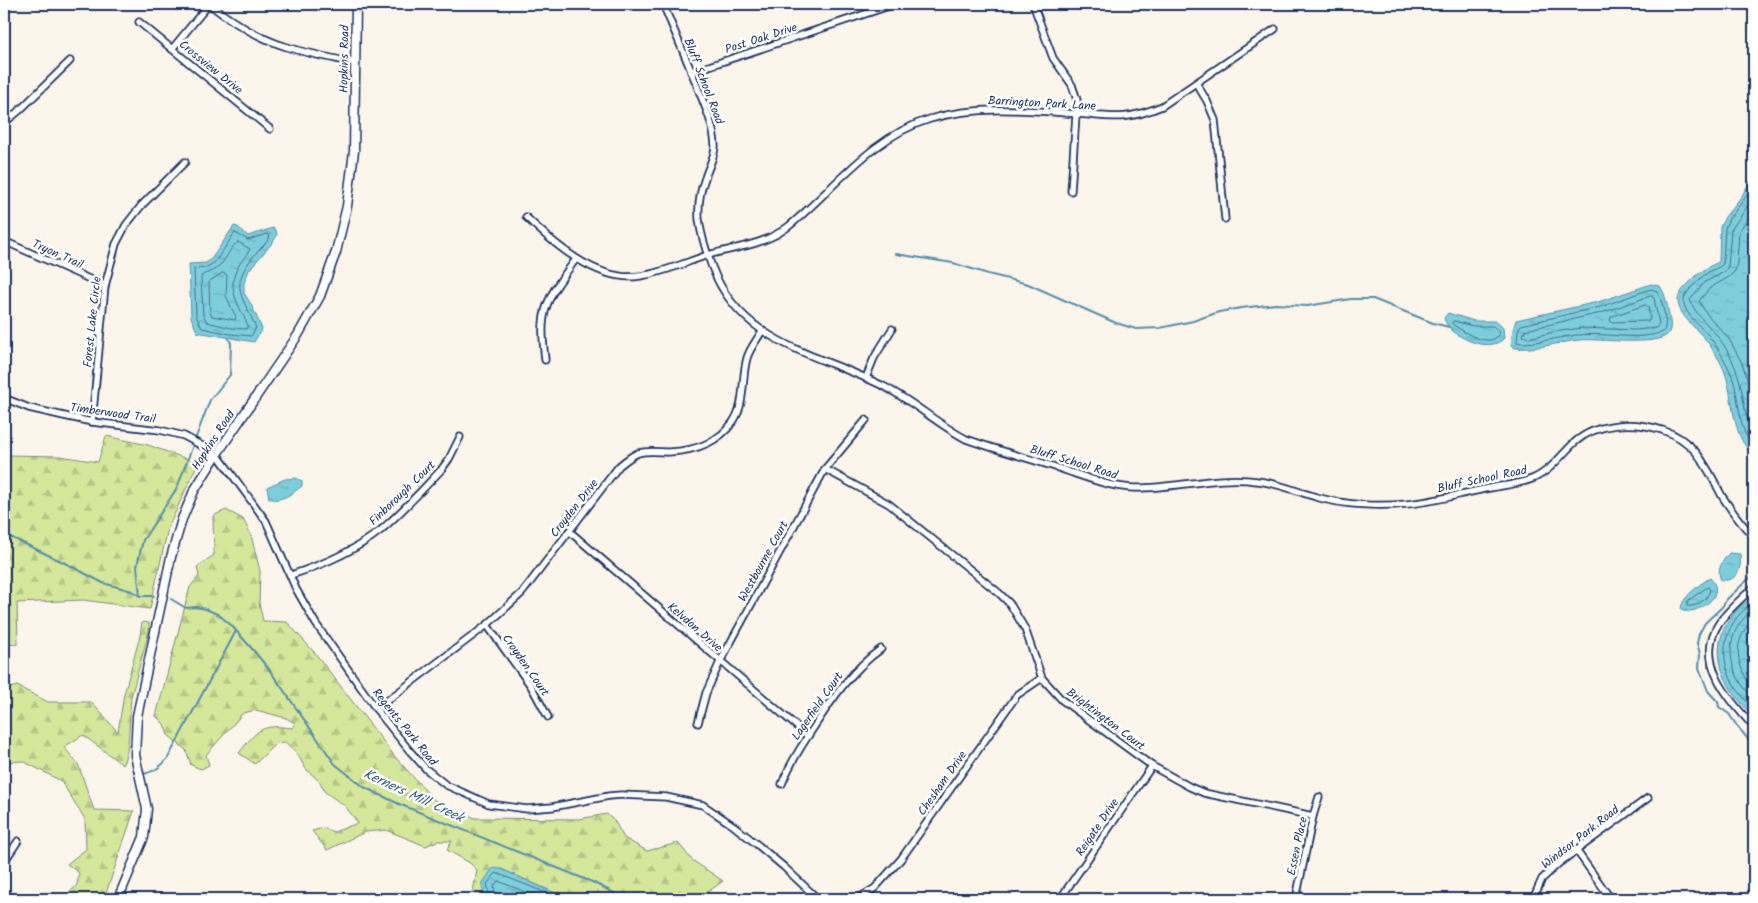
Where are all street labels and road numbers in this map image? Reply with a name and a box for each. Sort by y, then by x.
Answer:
street label: Post Oak Drive [723,18,800,59]
street label: Hopkins Road [334,24,355,93]
street label: Crossview Drive [174,35,247,100]
street label: Bluff School Road [678,35,729,128]
street label: Barrington Park Lane [988,91,1097,116]
street label: Tryon Trail [29,235,87,274]
street label: Forest Lake Circle [78,275,107,368]
street label: Timberwood Trail [69,398,157,429]
street label: Hopkins Road [187,406,240,474]
street label: Bluff School Road [1028,440,1121,485]
street label: Finborough Court [365,456,440,530]
street label: Bluff School Road [1436,461,1530,498]
street label: Croyden Drive [545,474,604,542]
street label: Westbourne Court [733,517,794,605]
street label: Kelvdon Drive [663,598,727,657]
street label: Croyden Court [497,630,554,700]
street label: Lagerfield Court [787,668,848,744]
street label: Brightington Court [1062,683,1149,756]
street label: Regents Park Road [367,684,443,771]
street label: Chesham Drive [913,746,972,820]
street label: Reigate Drive [1071,794,1124,860]
street label: Windsor Park Road [1537,800,1624,874]
street label: Essen Place [1282,814,1313,877]

